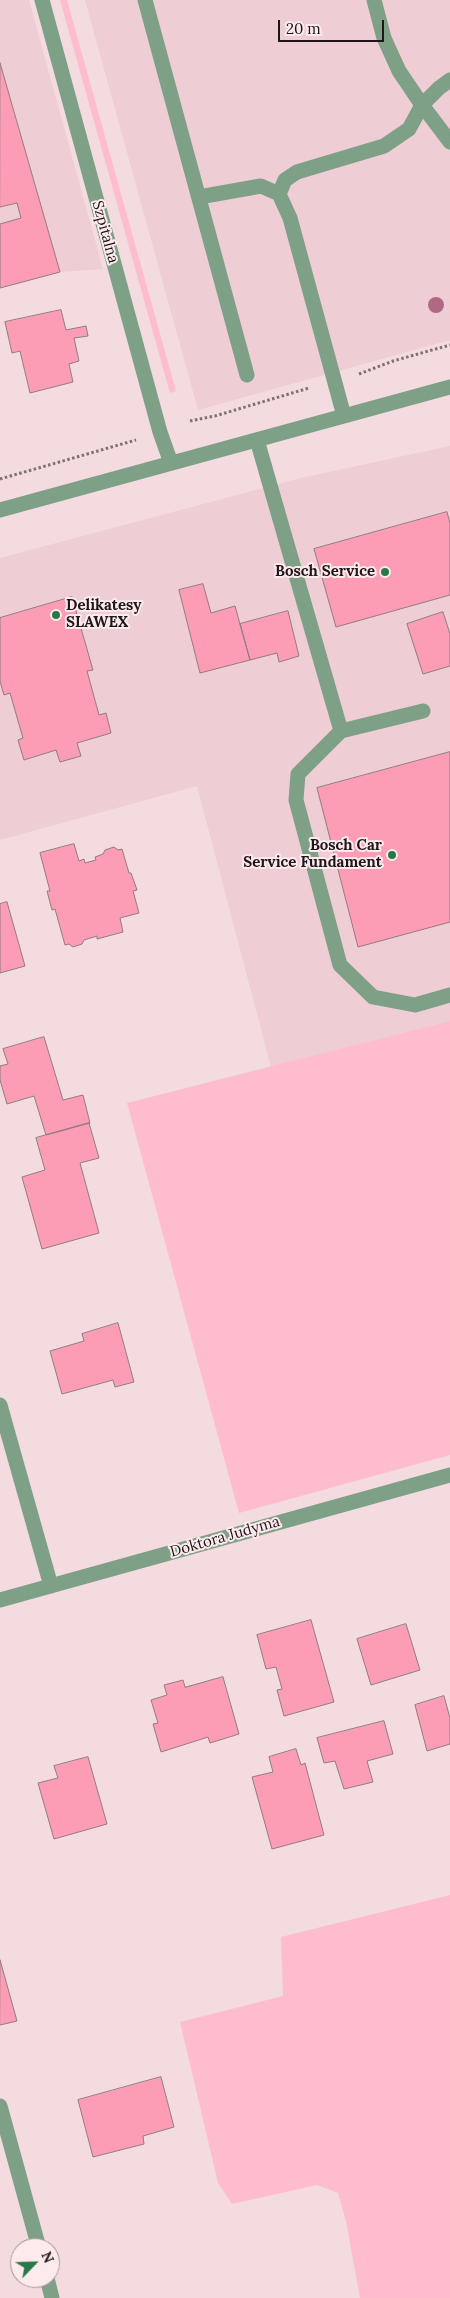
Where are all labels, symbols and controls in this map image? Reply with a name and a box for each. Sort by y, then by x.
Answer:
scale bar [280,10,386,42]
text: 20 m [286,19,321,38]
street label: Szpitalna [88,199,122,265]
place label: Bosch Service [275,563,375,581]
marker: Bosch Service [379,566,391,578]
place label: Delikatesy SLAWEX [66,597,141,632]
marker: Delikatesy SLAWEX [50,609,62,621]
place label: Bosch Car Service Fundament [243,837,382,872]
marker: Bosch Car Service Fundament [386,849,398,861]
street label: Doktora Judyma [168,1513,282,1561]
north arrow [10,2238,60,2288]
text: N [37,2249,58,2266]

